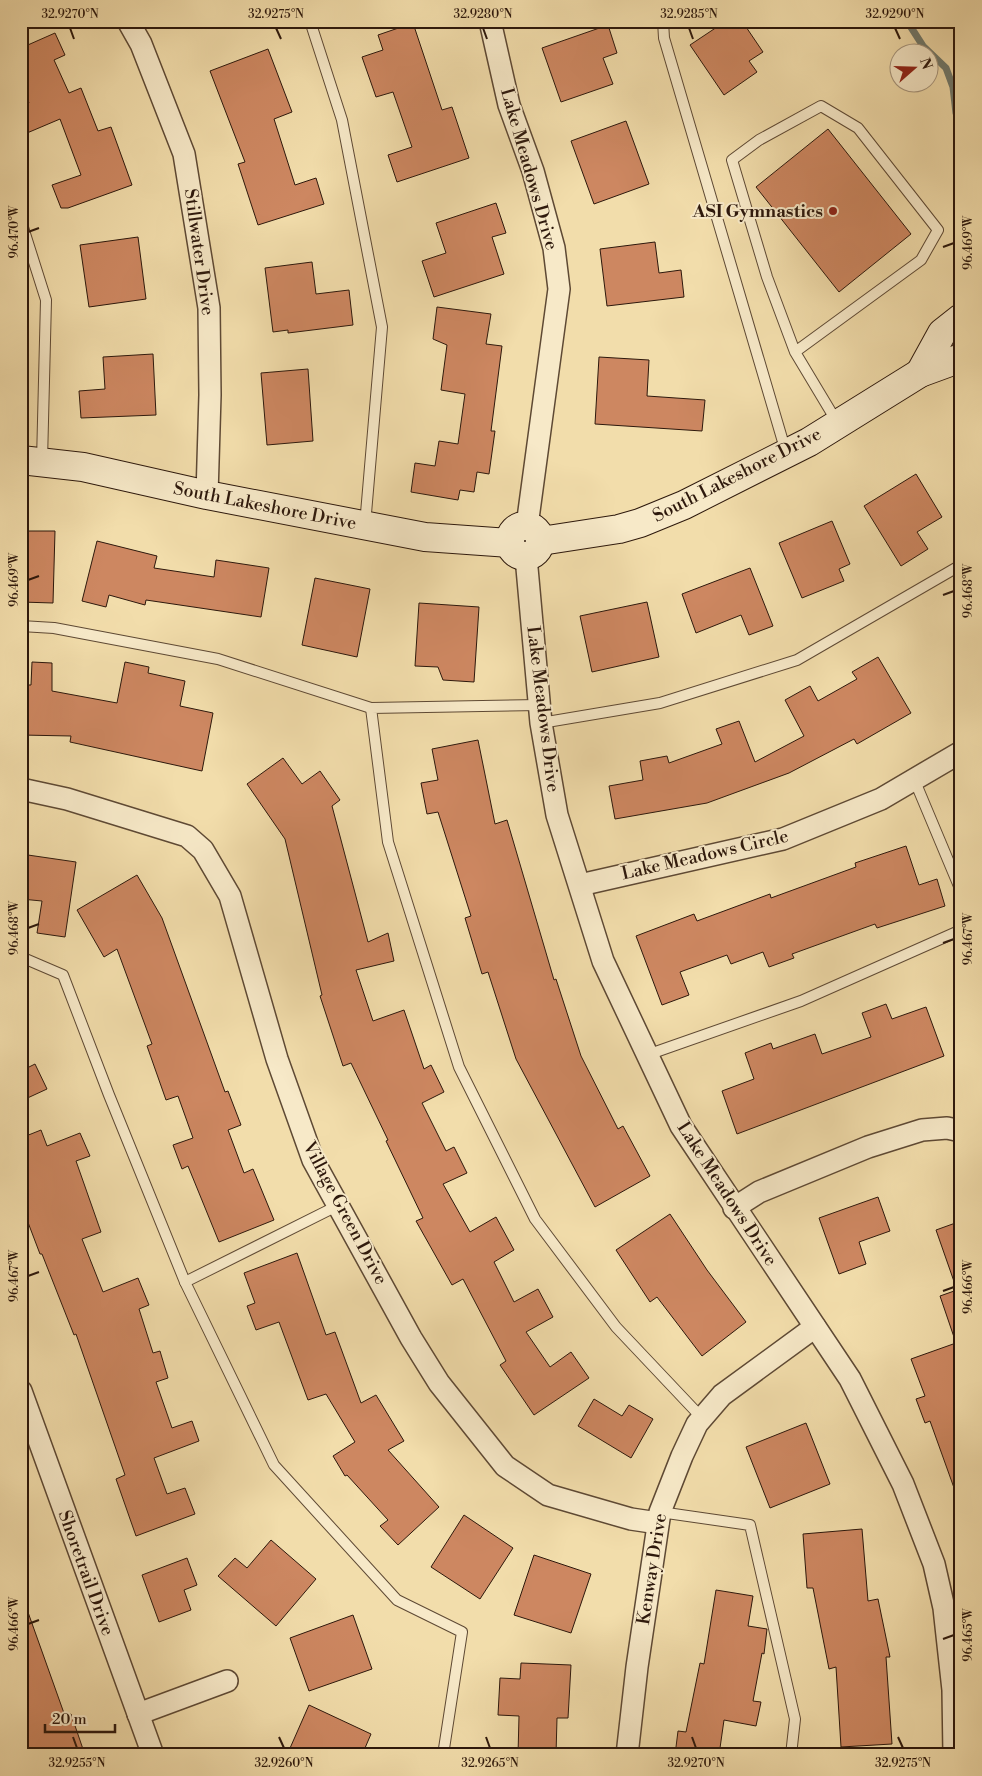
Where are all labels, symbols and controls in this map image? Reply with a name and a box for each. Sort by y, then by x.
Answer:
text: 32.9270°N [41,7,99,22]
text: 32.9275°N [248,7,304,22]
text: 32.9280°N [454,7,513,22]
text: 32.9285°N [660,7,718,22]
text: 32.9290°N [866,7,924,22]
north arrow [890,42,940,92]
text: N [915,56,936,72]
street label: Lake Meadows Drive [495,85,563,253]
street label: Stillwater Drive [179,187,219,317]
place label: ASI Gymnastics [692,200,823,223]
text: 96.470°W [7,204,22,258]
marker: ASI Gymnastics [827,205,839,217]
text: 96.469°W [961,215,976,270]
street label: South Lakeshore Drive [649,423,825,527]
street label: South Lakeshore Drive [171,477,359,535]
text: 96.469°W [7,552,22,607]
text: 96.468°W [961,563,976,618]
street label: Lake Meadows Drive [521,625,565,793]
street label: Lake Meadows Circle [619,825,791,885]
text: 96.468°W [7,900,22,955]
text: 96.467°W [961,912,976,965]
street label: Lake Meadows Drive [672,1118,782,1270]
street label: Village Green Drive [297,1137,392,1289]
text: 96.467°W [7,1249,22,1302]
text: 96.466°W [961,1259,976,1314]
street label: Shoretrail Drive [53,1507,119,1639]
street label: Kenway Drive [632,1512,672,1626]
text: 96.466°W [7,1596,22,1651]
text: 96.465°W [961,1607,976,1662]
scale bar [45,1701,115,1733]
text: 20 m [52,1710,87,1729]
text: 32.9255°N [49,1756,105,1771]
text: 32.9260°N [255,1756,313,1771]
text: 32.9265°N [461,1756,519,1771]
text: 32.9270°N [667,1756,725,1771]
text: 32.9275°N [875,1756,931,1771]

